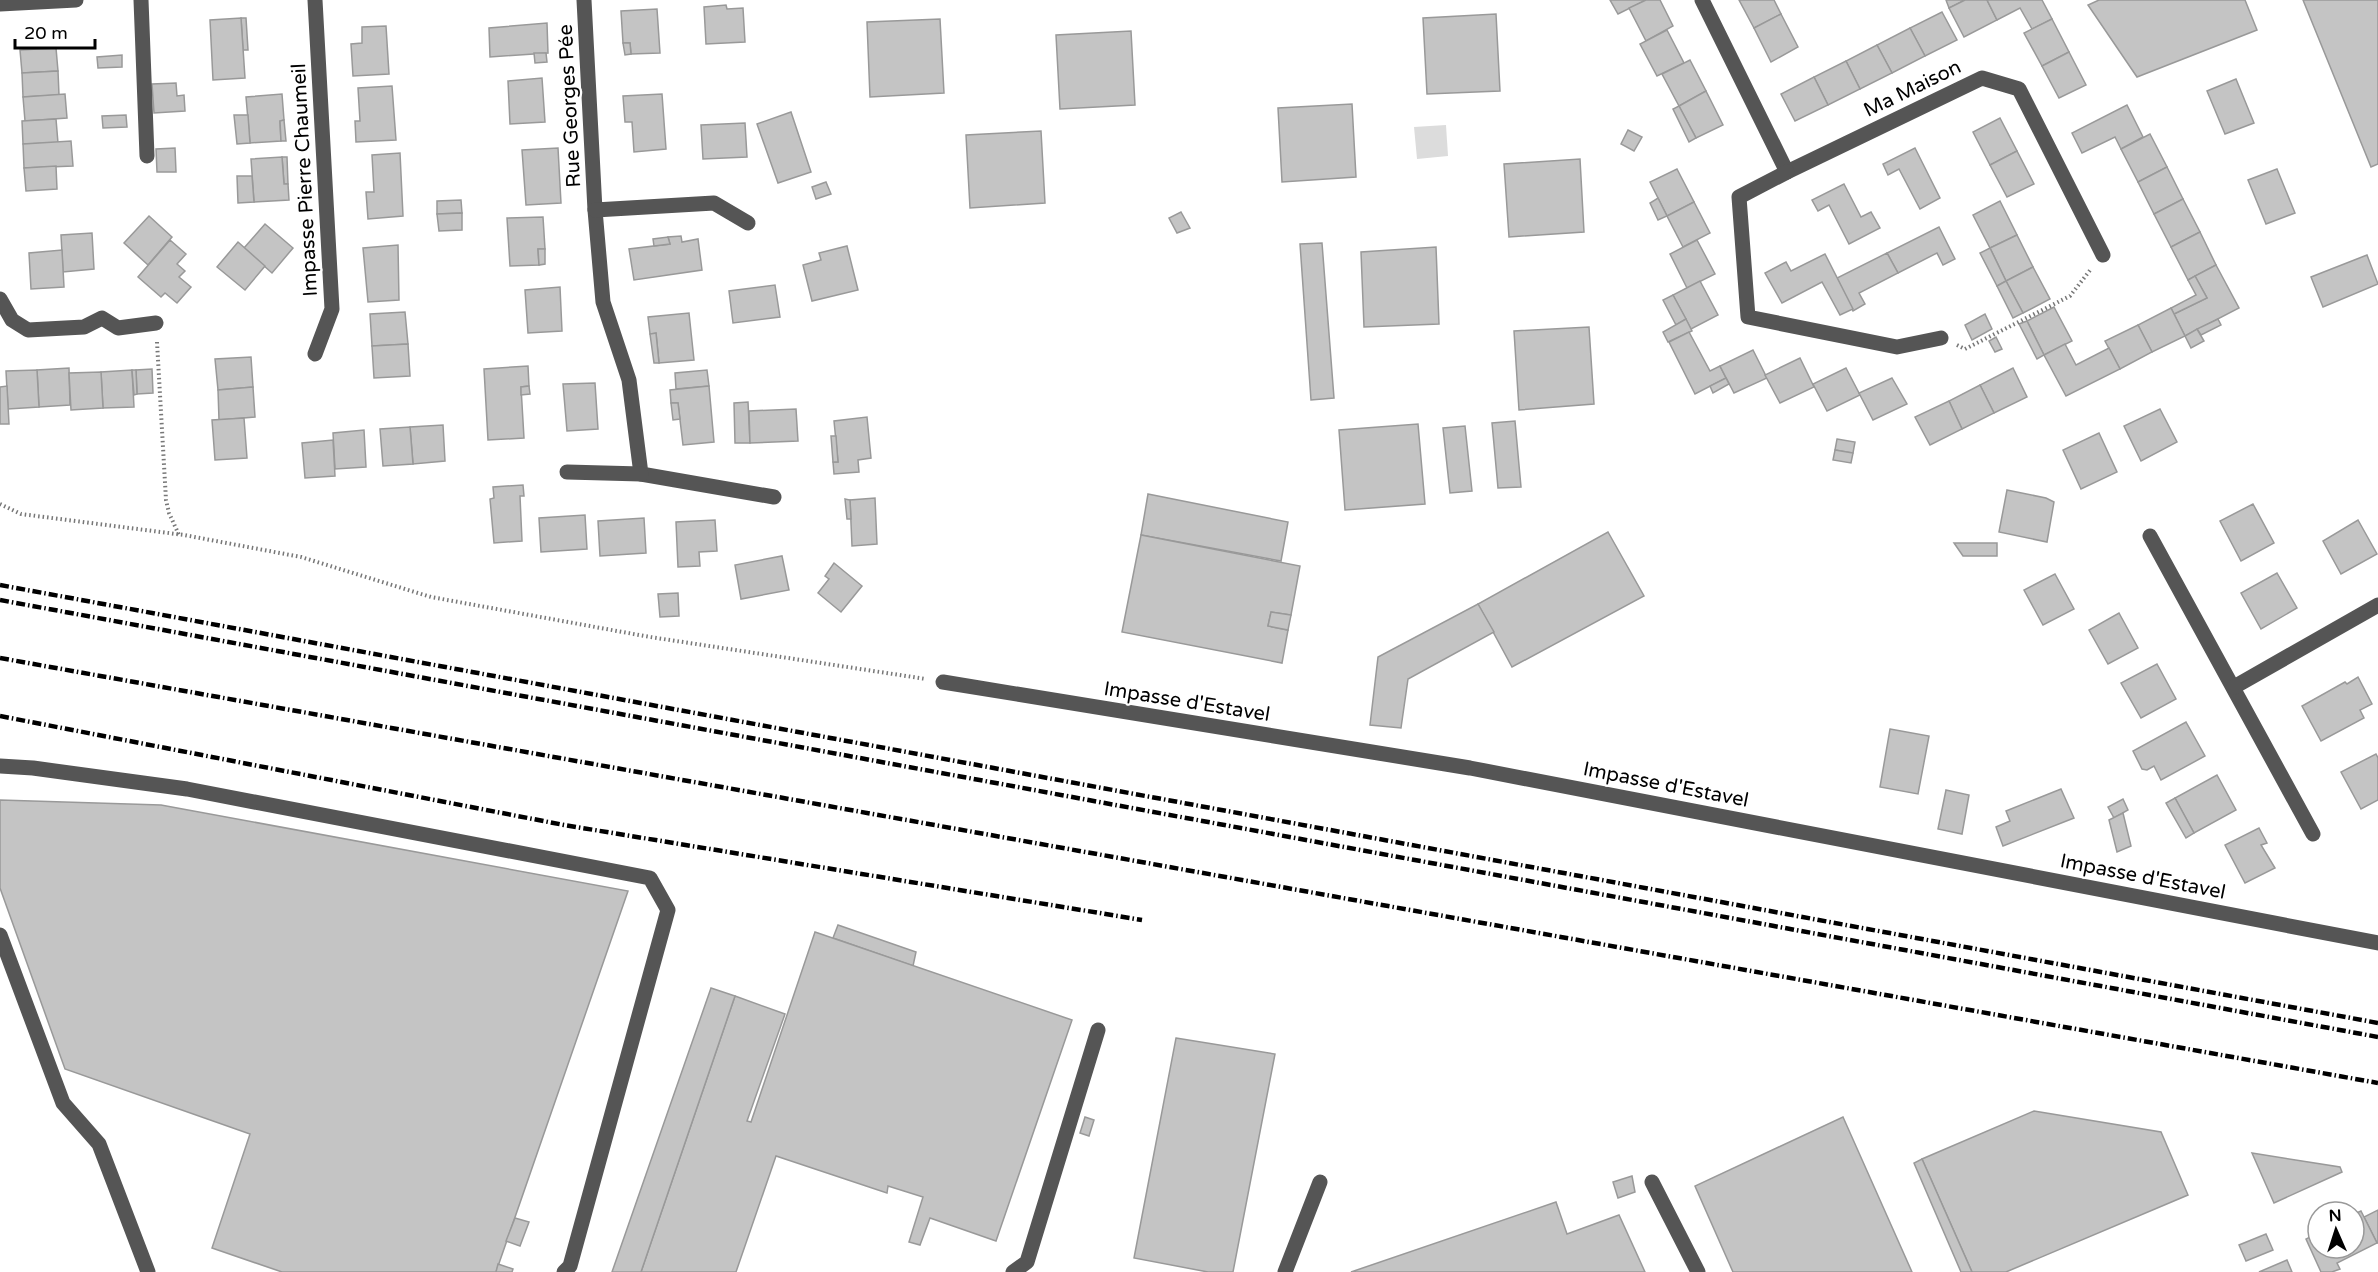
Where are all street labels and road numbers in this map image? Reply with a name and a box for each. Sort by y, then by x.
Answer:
street label: Rue Georges Pée [554,24,586,188]
street label: Ma Maison [1860,55,1965,123]
street label: Impasse Pierre Chaumeil [287,63,323,297]
street label: Impasse d'Estavel [1102,677,1272,727]
street label: Impasse d'Estavel [1581,757,1751,813]
street label: Impasse d'Estavel [2058,849,2228,905]

